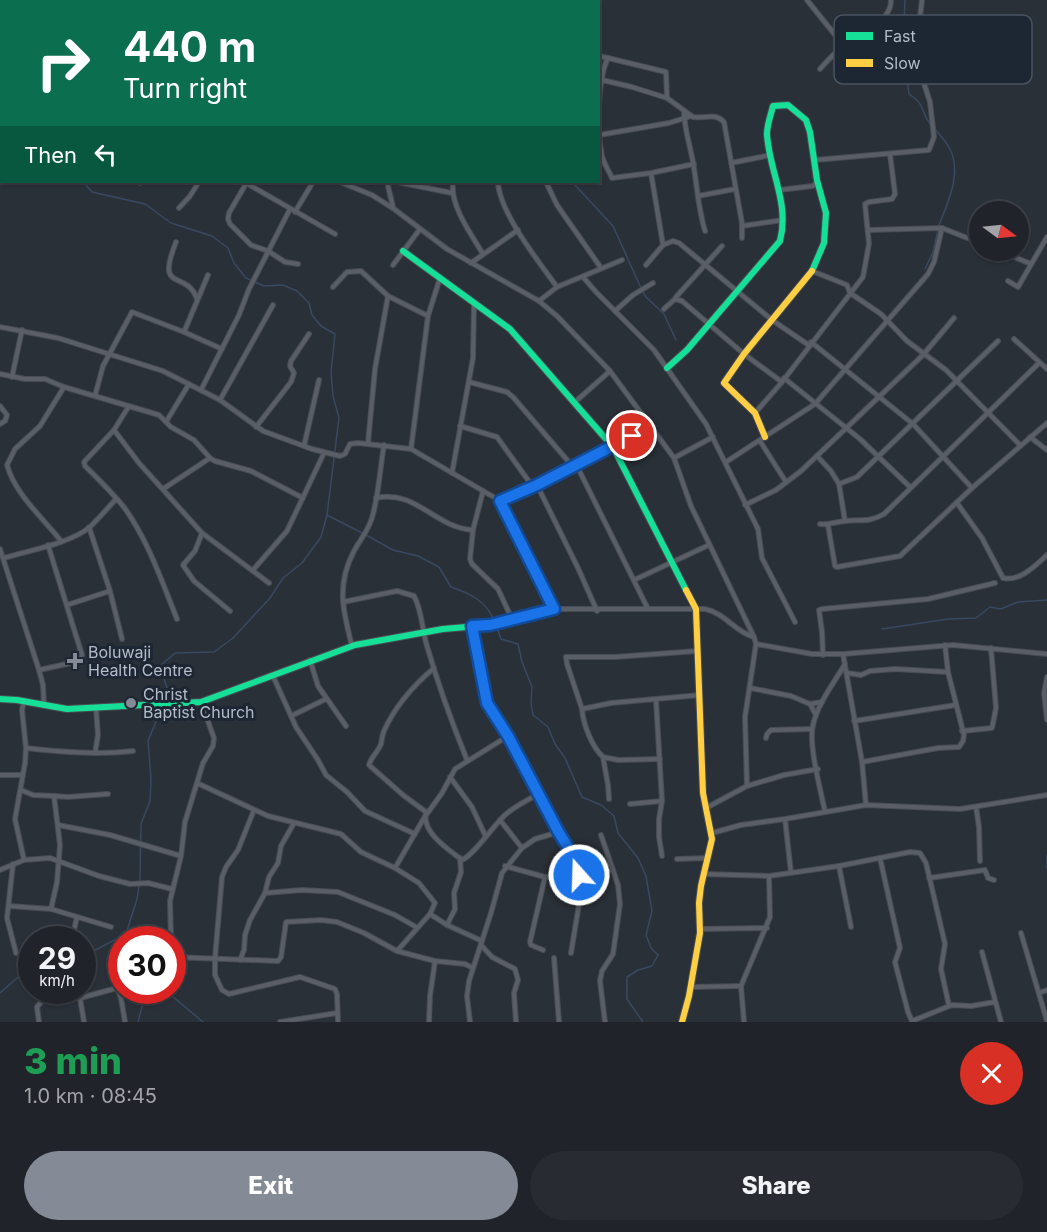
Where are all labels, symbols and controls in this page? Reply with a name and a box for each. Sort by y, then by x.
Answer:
legend [834,15,1032,84]
text: 440 m [123,21,256,72]
icon: right [24,24,102,102]
text: Fast [884,26,916,46]
text: Slow [884,53,921,73]
text: Turn right [123,72,247,105]
icon: left [89,138,122,171]
text: Then [24,142,77,168]
north arrow [969,201,1029,261]
map controls [969,201,1029,261]
pin [606,410,657,461]
icon: arrive [615,419,648,452]
place label: Boluwaji Health Centre [88,642,192,680]
marker: Boluwaji Health Centre [66,652,84,670]
place label: Christ Baptist Church [143,684,255,722]
marker: Christ Baptist Church [124,696,138,710]
position arrow [547,843,611,907]
speed limit sign: 30 [108,926,186,1004]
text: 29 [38,940,76,976]
text: km/h [39,971,75,990]
text: 3 min [24,1039,122,1083]
button: close [960,1042,1023,1105]
text: 1.0 km · 08:45 [24,1084,157,1108]
button: Exit [24,1151,518,1220]
button: Share [530,1151,1023,1220]

